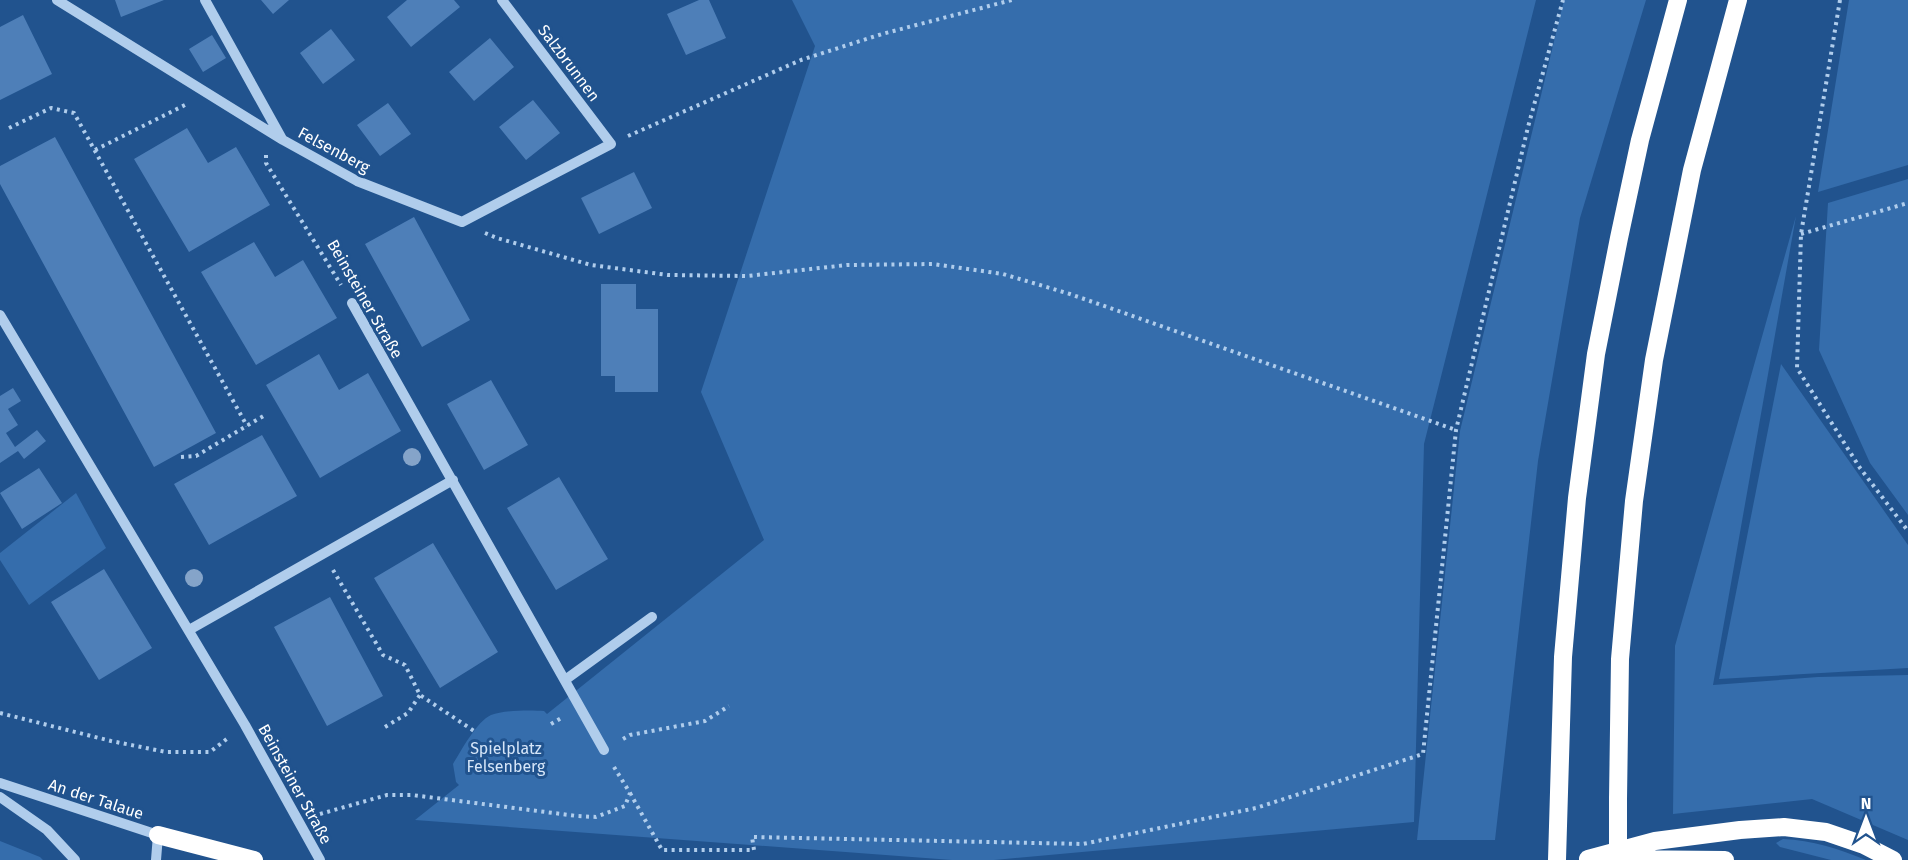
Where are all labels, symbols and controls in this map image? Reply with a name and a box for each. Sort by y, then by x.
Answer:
street label: Salzbrunnen [534,21,604,105]
street label: Felsenberg [295,123,374,177]
street label: Beinsteiner Straße [323,236,407,362]
street label: Beinsteiner Straße [254,721,336,847]
park label: Spielplatz Felsenberg [467,739,546,776]
street label: An der Talaue [46,775,146,823]
north arrow [1836,788,1896,848]
text: N [1861,794,1871,813]

